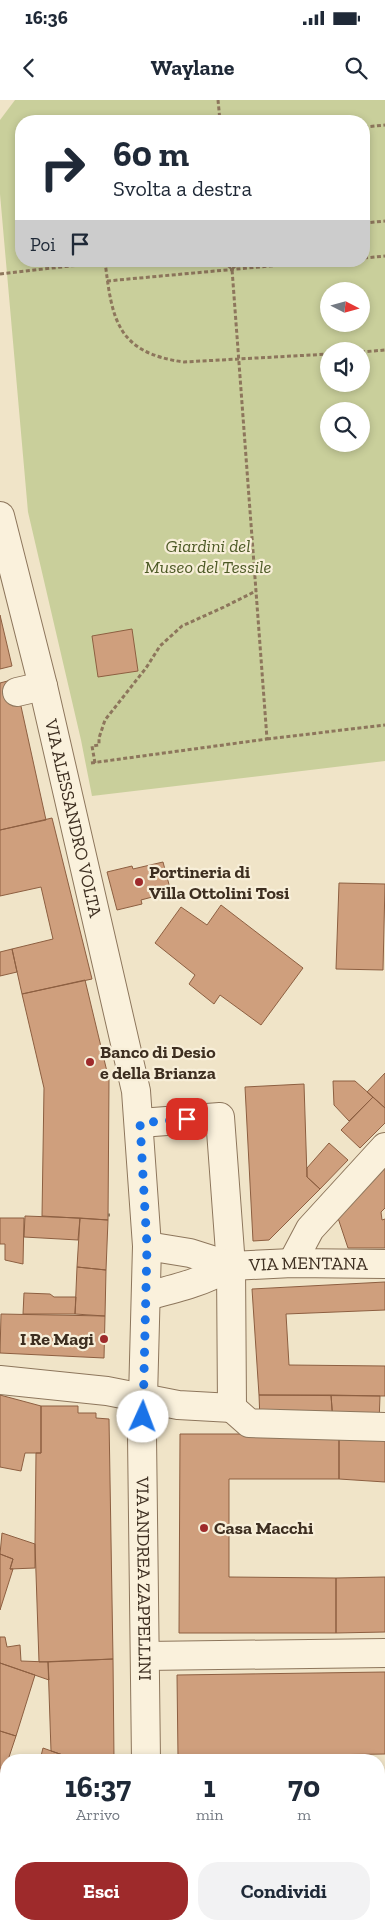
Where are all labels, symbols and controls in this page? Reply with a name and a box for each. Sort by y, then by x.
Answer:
text: 16:36 [25,6,68,29]
icon: back [15,54,43,82]
text: Waylane [151,54,234,81]
icon: search [342,54,370,82]
text: 60 m [113,133,189,175]
icon: right [30,135,95,200]
text: Svolta a destra [113,175,252,202]
icon: arrive [66,230,94,258]
text: Poi [30,233,56,256]
north arrow [320,282,370,332]
map controls [320,282,370,452]
button: sound [320,342,370,392]
button: search [320,402,370,452]
park label: Giardini del Museo del Tessile [145,535,272,578]
street label: VIA ALESSANDRO VOLTA [40,716,107,920]
place label: Portineria di Villa Ottolini Tosi [149,861,290,904]
marker: Portineria di Villa Ottolini Tosi [133,876,145,888]
place label: Banco di Desio e della Brianza [100,1041,216,1084]
marker: Banco di Desio e della Brianza [84,1056,96,1068]
pin [166,1098,208,1140]
icon: arrive [173,1105,201,1133]
street label: VIA MENTANA [247,1252,368,1276]
place label: I Re Magi [20,1328,95,1350]
marker: I Re Magi [98,1333,110,1345]
position arrow [116,1390,168,1442]
street label: VIA ANDREA ZAPPELLINI [131,1475,156,1681]
place label: Casa Macchi [214,1517,314,1539]
marker: Casa Macchi [198,1522,210,1534]
text: 16:37 [65,1769,131,1805]
text: 1 [204,1769,216,1805]
text: 70 [288,1769,320,1805]
text: Arrivo [76,1805,120,1824]
text: min [196,1805,223,1824]
text: m [297,1805,311,1824]
button: Esci [15,1862,188,1920]
button: Condividi [198,1862,370,1920]

